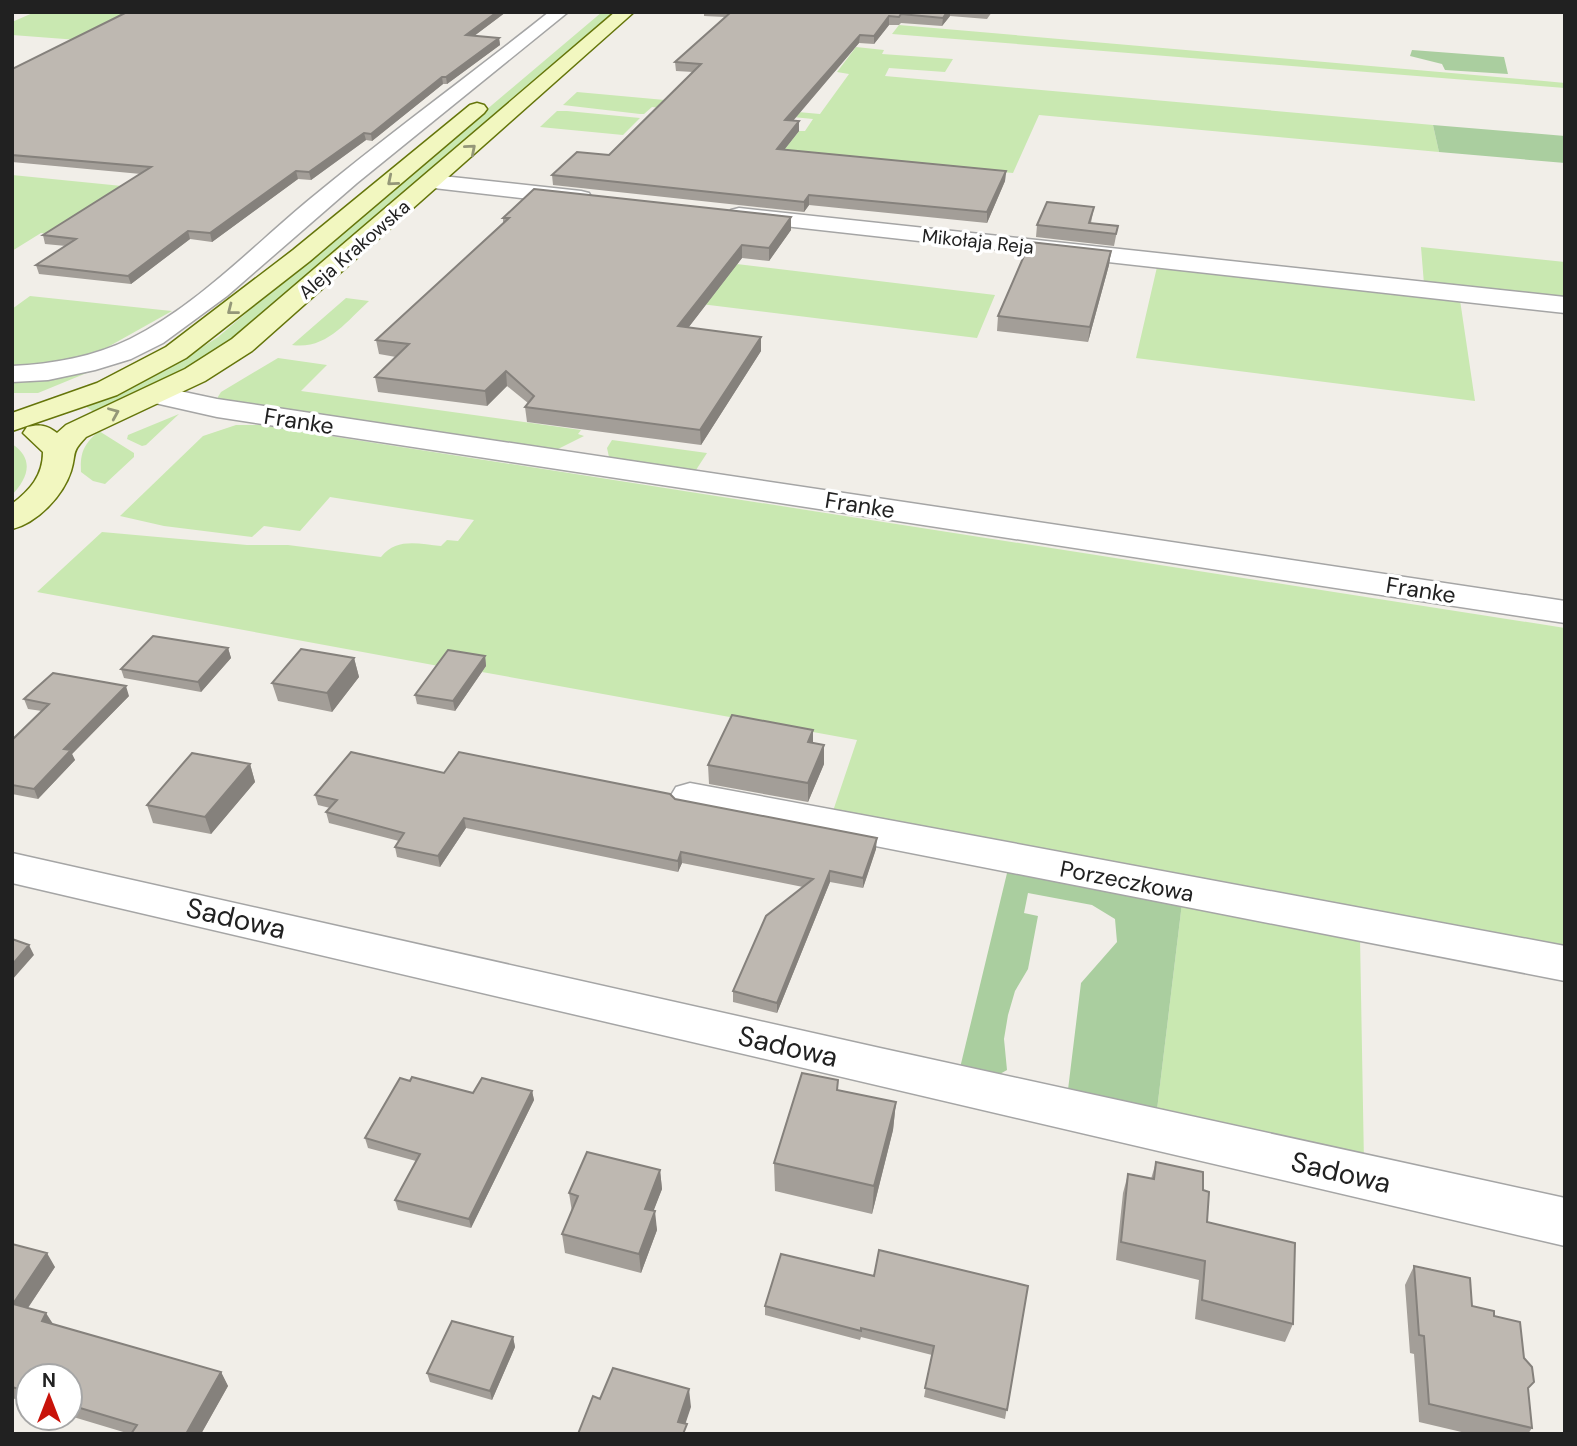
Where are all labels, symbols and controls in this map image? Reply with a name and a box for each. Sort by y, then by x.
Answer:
one-way arrow [463,145,476,157]
one-way arrow [388,172,400,185]
street label: Aleja Krakowska [293,194,415,305]
street label: Mikołaja Reja [921,223,1035,260]
one-way arrow [227,302,239,315]
street label: Franke [262,401,336,441]
one-way arrow [107,407,120,421]
street label: Franke [823,485,897,525]
street label: Franke [1384,570,1458,610]
street label: Porzeczkowa [1058,853,1196,909]
street label: Sadowa [182,889,289,948]
street label: Sadowa [734,1017,841,1076]
street label: Sadowa [1287,1143,1394,1202]
north arrow [14,1362,84,1432]
text: N [42,1368,56,1393]

